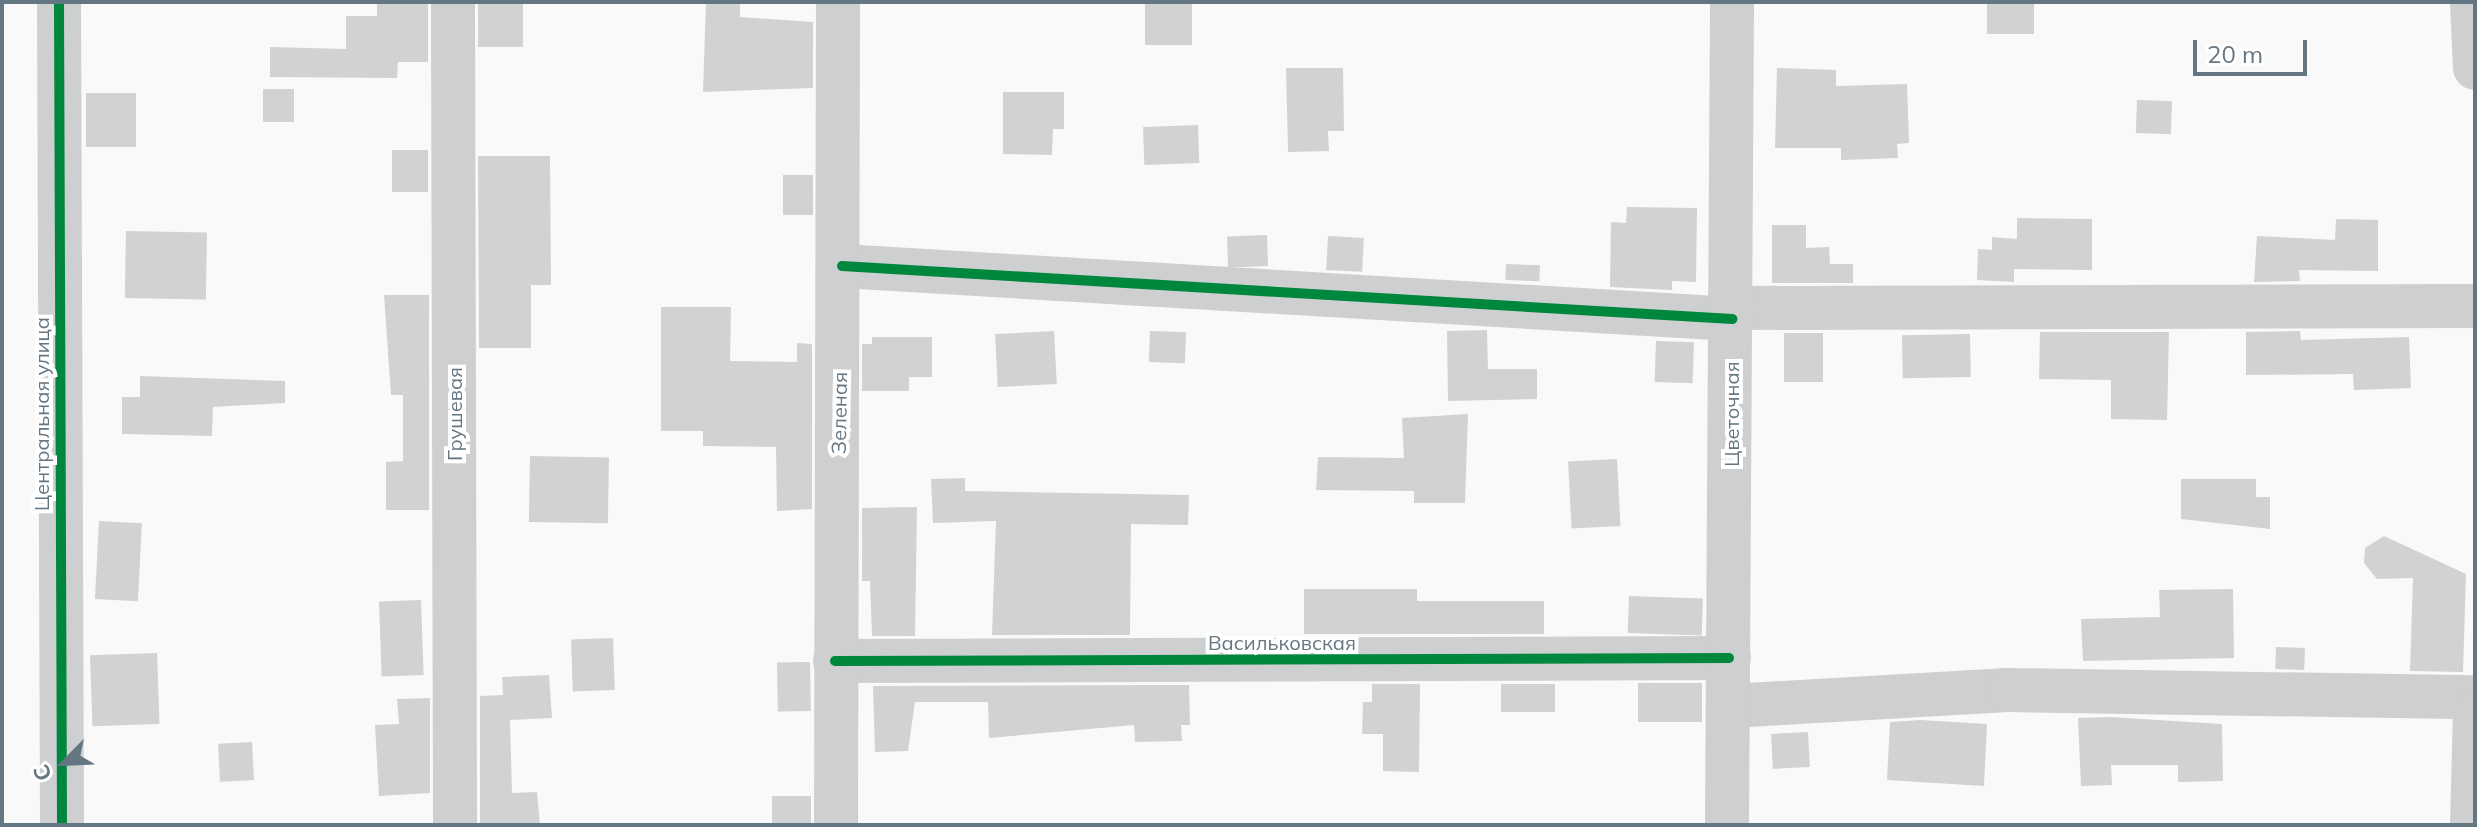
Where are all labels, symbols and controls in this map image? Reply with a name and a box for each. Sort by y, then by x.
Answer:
scale bar [2197,24,2311,74]
text: 20 m [2207,39,2263,69]
street label: Центральная улица [29,317,53,511]
street label: Цветочная [1719,361,1743,467]
street label: Грушевая [442,367,466,461]
street label: Зеленая [826,372,852,454]
street label: Васильковская [1208,630,1356,654]
north arrow [24,723,104,803]
text: С [26,760,58,785]

